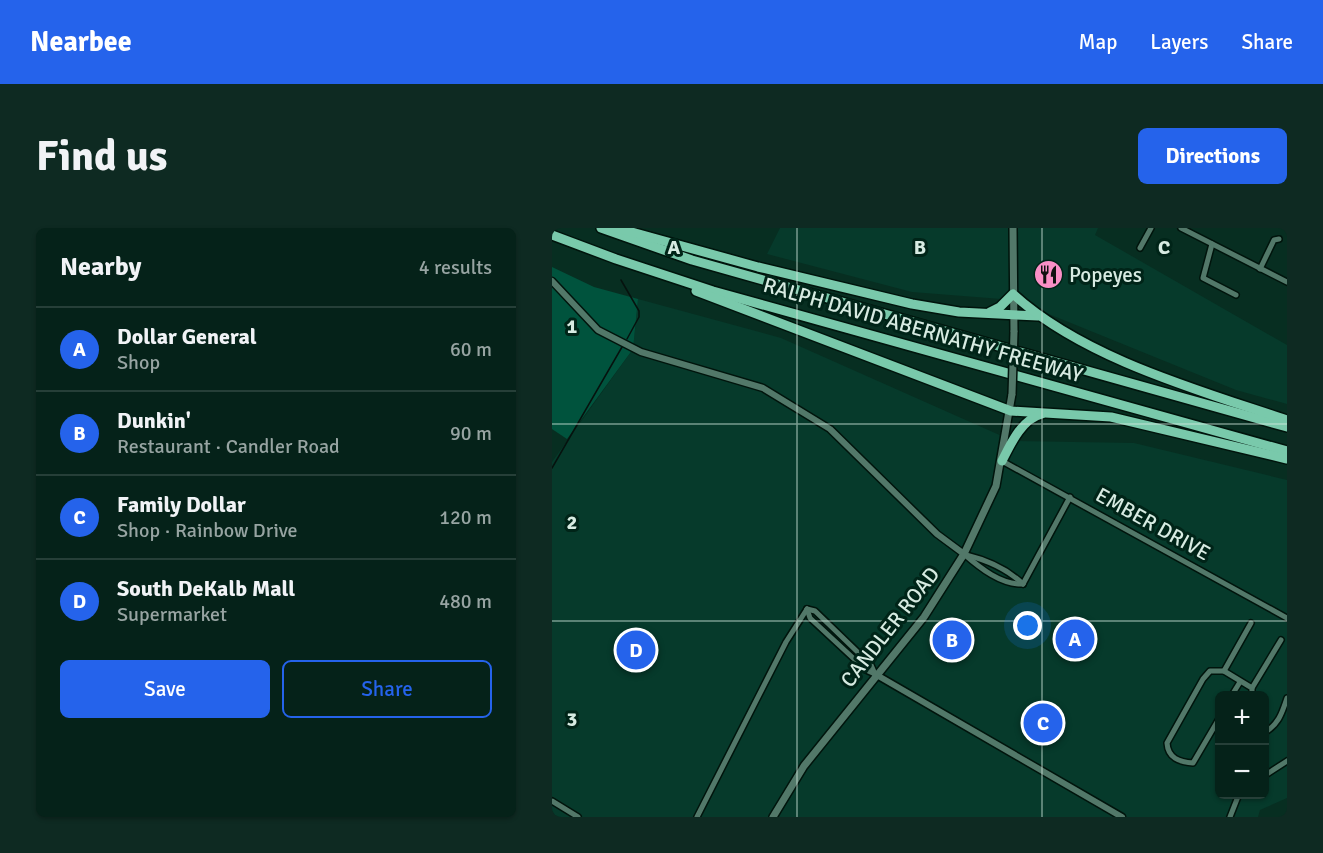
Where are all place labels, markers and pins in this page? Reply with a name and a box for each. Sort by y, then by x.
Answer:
restaurant icon: Popeyes [1032,259,1064,291]
place label: Popeyes [1069,262,1142,288]
pin: A [1056,616,1094,662]
pin: B [932,618,972,662]
pin: D [616,628,656,672]
pin: C [1024,700,1062,746]

